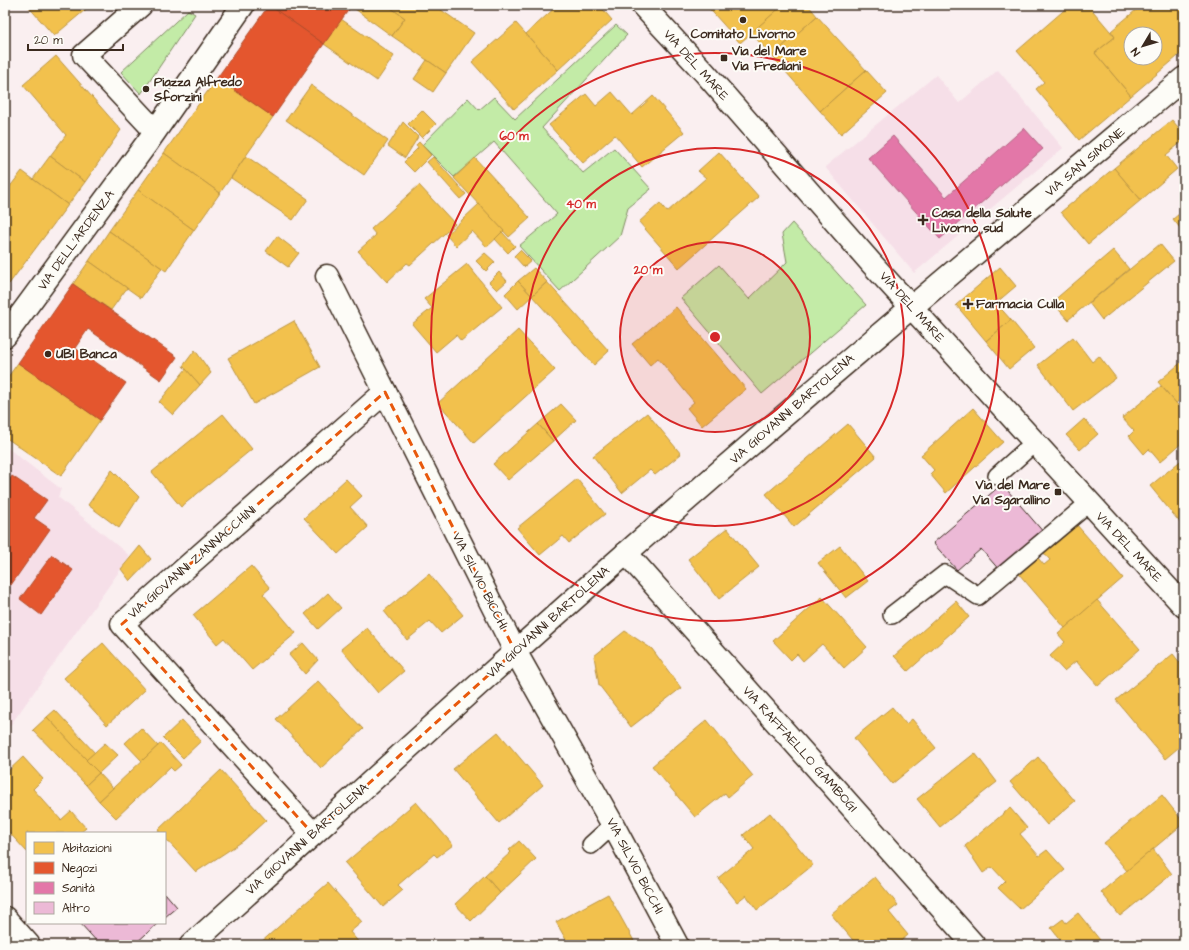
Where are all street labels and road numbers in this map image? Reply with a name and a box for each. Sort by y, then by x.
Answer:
street label: VIA DEL MARE [659,26,733,105]
street label: VIA SAN SIMONE [1041,123,1129,201]
street label: VIA DELL'ARDENZA [33,186,119,294]
street label: VIA DEL MARE [875,268,949,347]
street label: VIA GIOVANNI BARTOLENA [726,349,859,468]
street label: VIA GIOVANNI ZANNACCHINI [124,501,260,623]
street label: VIA DEL MARE [1092,508,1166,586]
street label: VIA SILVIO BICCHI [448,529,512,633]
street label: VIA GIOVANNI BARTOLENA [482,561,614,682]
street label: VIA RAFFAELLO GAMBOGI [738,682,862,816]
street label: VIA GIOVANNI BARTOLENA [241,778,373,899]
street label: VIA SILVIO BICCHI [602,815,668,917]

